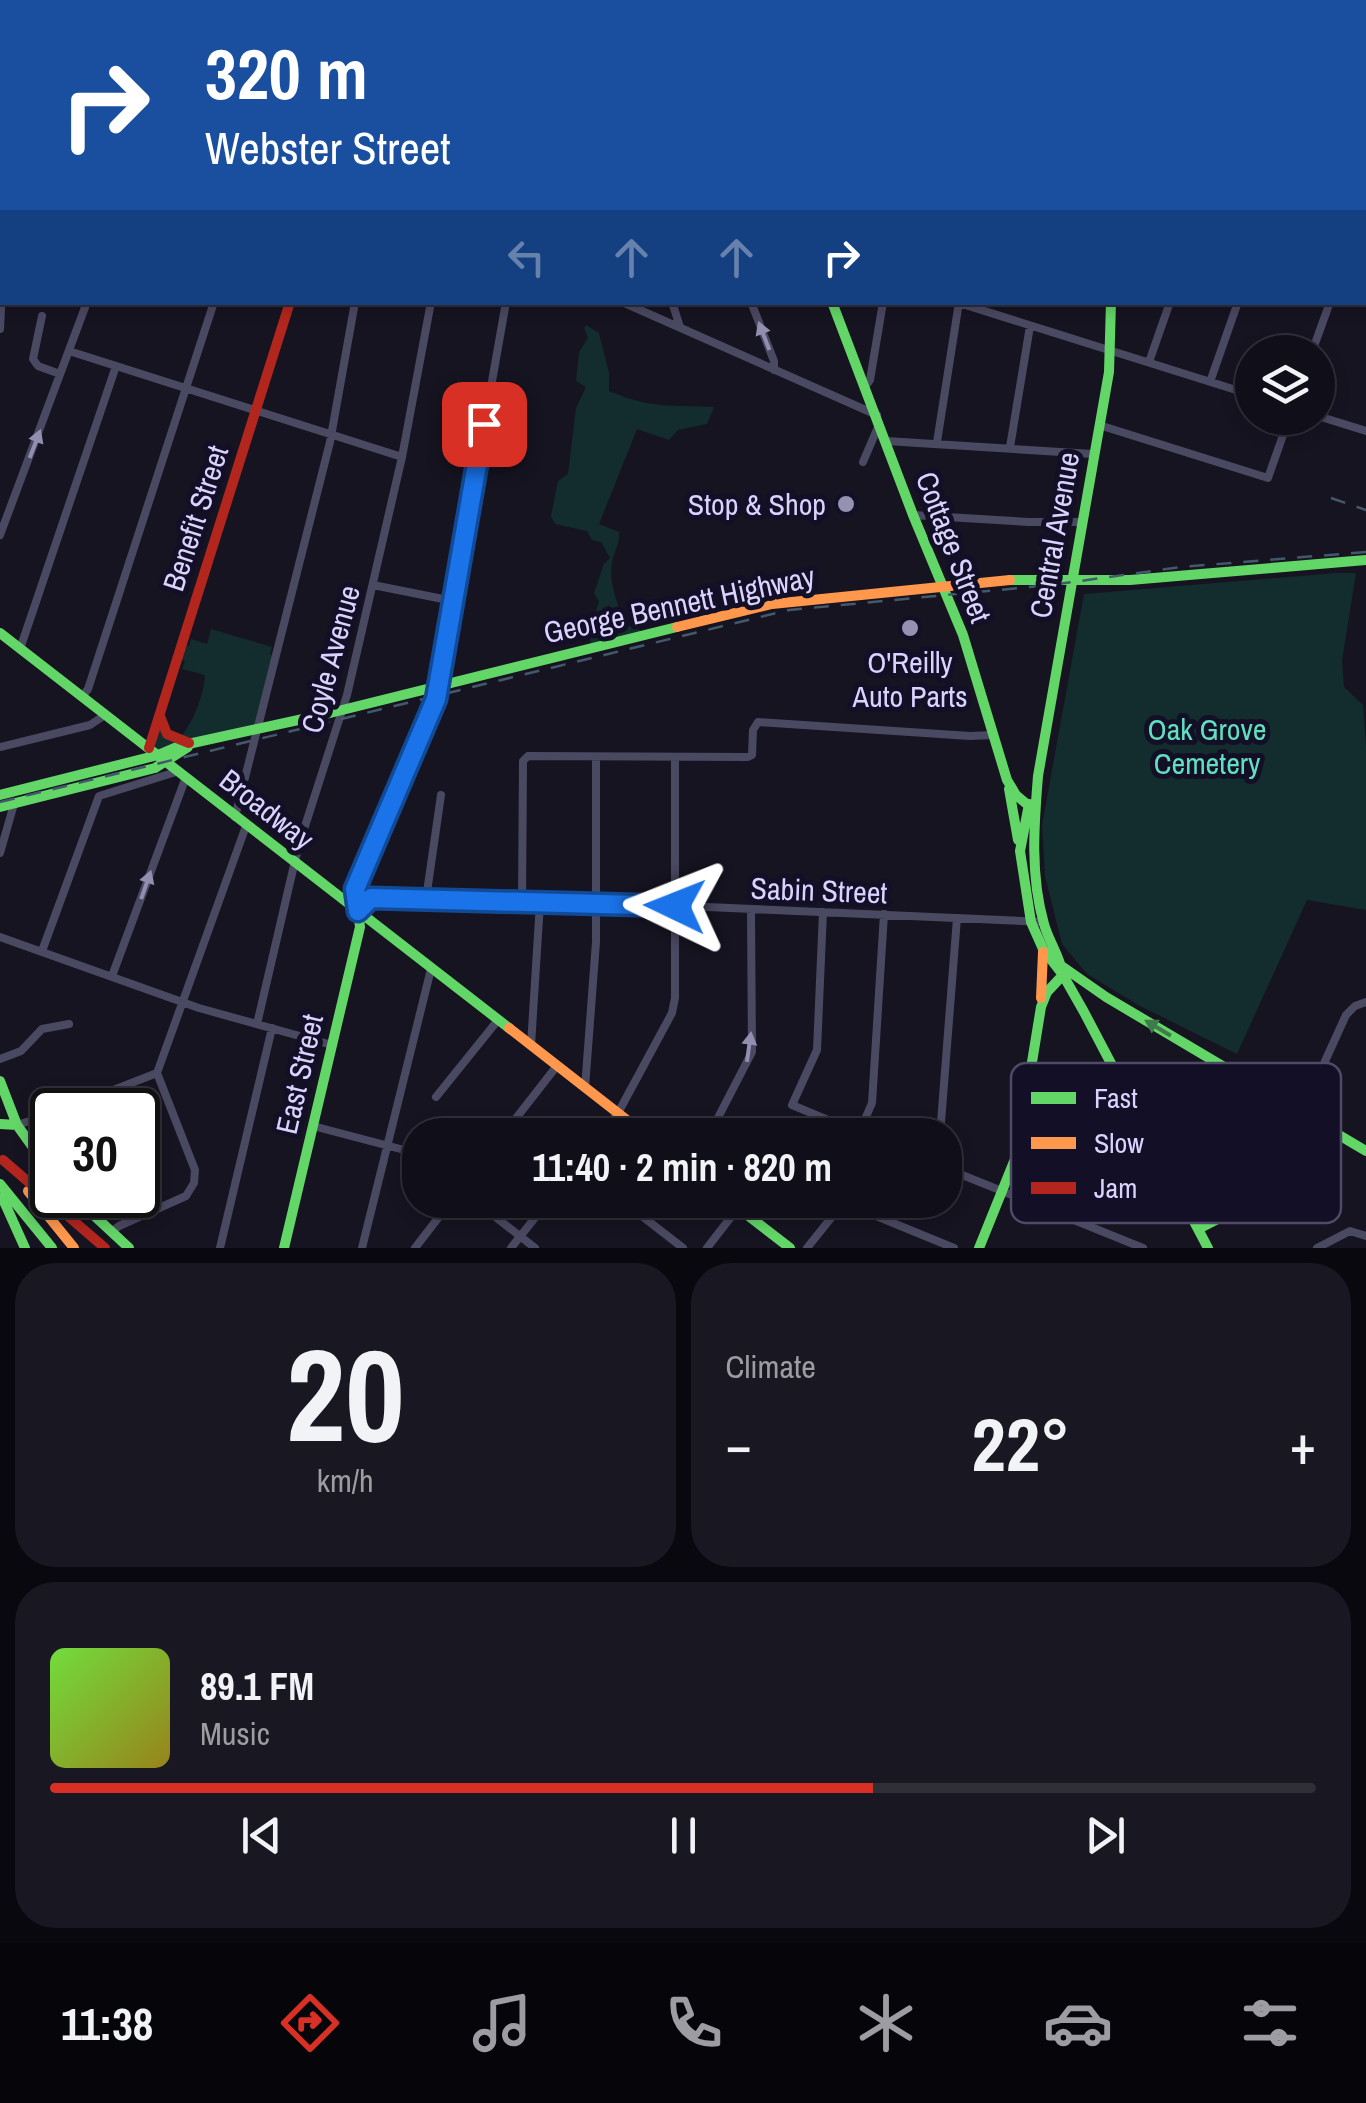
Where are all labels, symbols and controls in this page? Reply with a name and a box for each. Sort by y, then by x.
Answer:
text: 320 m [205,27,368,121]
icon: right [40,40,170,170]
text: Webster Street [205,117,450,178]
icon: left [499,230,554,285]
icon: ahead [604,230,659,285]
icon: ahead [709,230,764,285]
icon: right [814,230,869,285]
one-way arrow [756,321,772,351]
map controls [1235,335,1335,435]
button: layers [1235,335,1335,435]
pin [442,382,527,467]
icon: arrive [457,397,512,452]
one-way arrow [27,429,43,459]
street label: Benefit Street [153,440,237,596]
street label: Central Avenue [1020,449,1088,621]
street label: Cottage Street [907,466,1001,628]
place label: Stop & Shop [688,484,826,524]
marker: Stop & Shop [835,493,857,515]
street label: George Bennett Highway [540,556,819,652]
street label: Coyle Avenue [291,581,369,737]
marker: O'Reilly Auto Parts [899,617,921,639]
place label: O'Reilly Auto Parts [852,642,967,716]
park label: Oak Grove Cemetery [1148,709,1266,783]
street label: Broadway [212,760,323,859]
position arrow [623,854,727,958]
street label: Sabin Street [750,868,888,912]
one-way arrow [139,869,154,899]
street label: East Street [266,1010,332,1138]
one-way arrow [1144,1020,1172,1037]
one-way arrow [742,1031,758,1063]
legend [1011,1063,1341,1223]
text: Fast [1094,1079,1138,1117]
speed limit sign: 30 [30,1088,160,1218]
text: Slow [1094,1124,1144,1162]
text: 11:40 · 2 min · 820 m [532,1142,832,1193]
text: Jam [1094,1169,1137,1207]
text: 20 [286,1306,405,1482]
text: Climate [726,1345,816,1388]
text: 22° [972,1393,1070,1494]
text: − [726,1407,752,1481]
text: + [1290,1407,1316,1481]
text: km/h [317,1459,374,1502]
text: 89.1 FM [200,1661,314,1712]
text: Music [200,1712,270,1755]
icon: previous [234,1808,289,1863]
icon: pause [656,1808,711,1863]
icon: next [1078,1808,1133,1863]
icon: directions [275,1988,345,2058]
icon: music [467,1988,537,2058]
icon: phone [659,1988,729,2058]
icon: climate [851,1988,921,2058]
icon: car [1043,1988,1113,2058]
icon: filters [1235,1988,1305,2058]
text: 11:38 [61,1993,153,2054]

